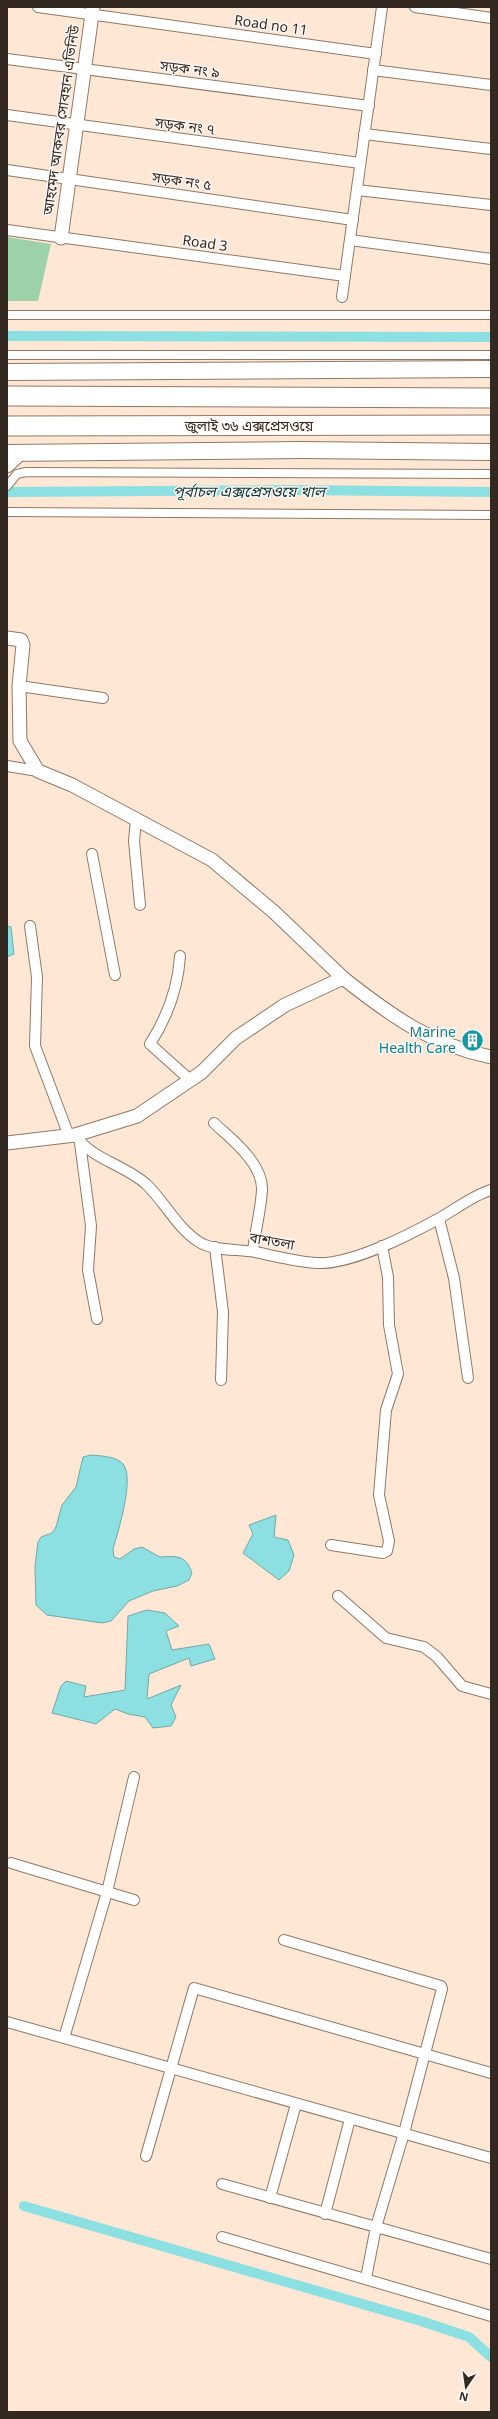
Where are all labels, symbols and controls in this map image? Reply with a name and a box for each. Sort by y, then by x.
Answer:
street label: Road no 11 [233,10,309,39]
street label: আহমেদ আকবর সোবহান এভিনিউ [38,23,83,217]
street label: সড়ক নং ৯ [158,55,221,82]
street label: সড়ক নং ৭ [153,112,216,139]
street label: সড়ক নং ৫ [150,167,213,194]
street label: Road 3 [181,230,229,255]
street label: জুলাই ৩৬ এক্সপ্রেসওয়ে [184,416,314,435]
water label: পূর্বাচল এক্সপ্রেসওয়ে খাল [173,481,328,501]
place label: Marine Health Care [379,1022,456,1057]
building icon: Marine Health Care [459,1027,485,1053]
street label: বাশতলা [247,1227,296,1254]
north arrow [446,2367,486,2407]
text: N [458,2389,470,2406]

